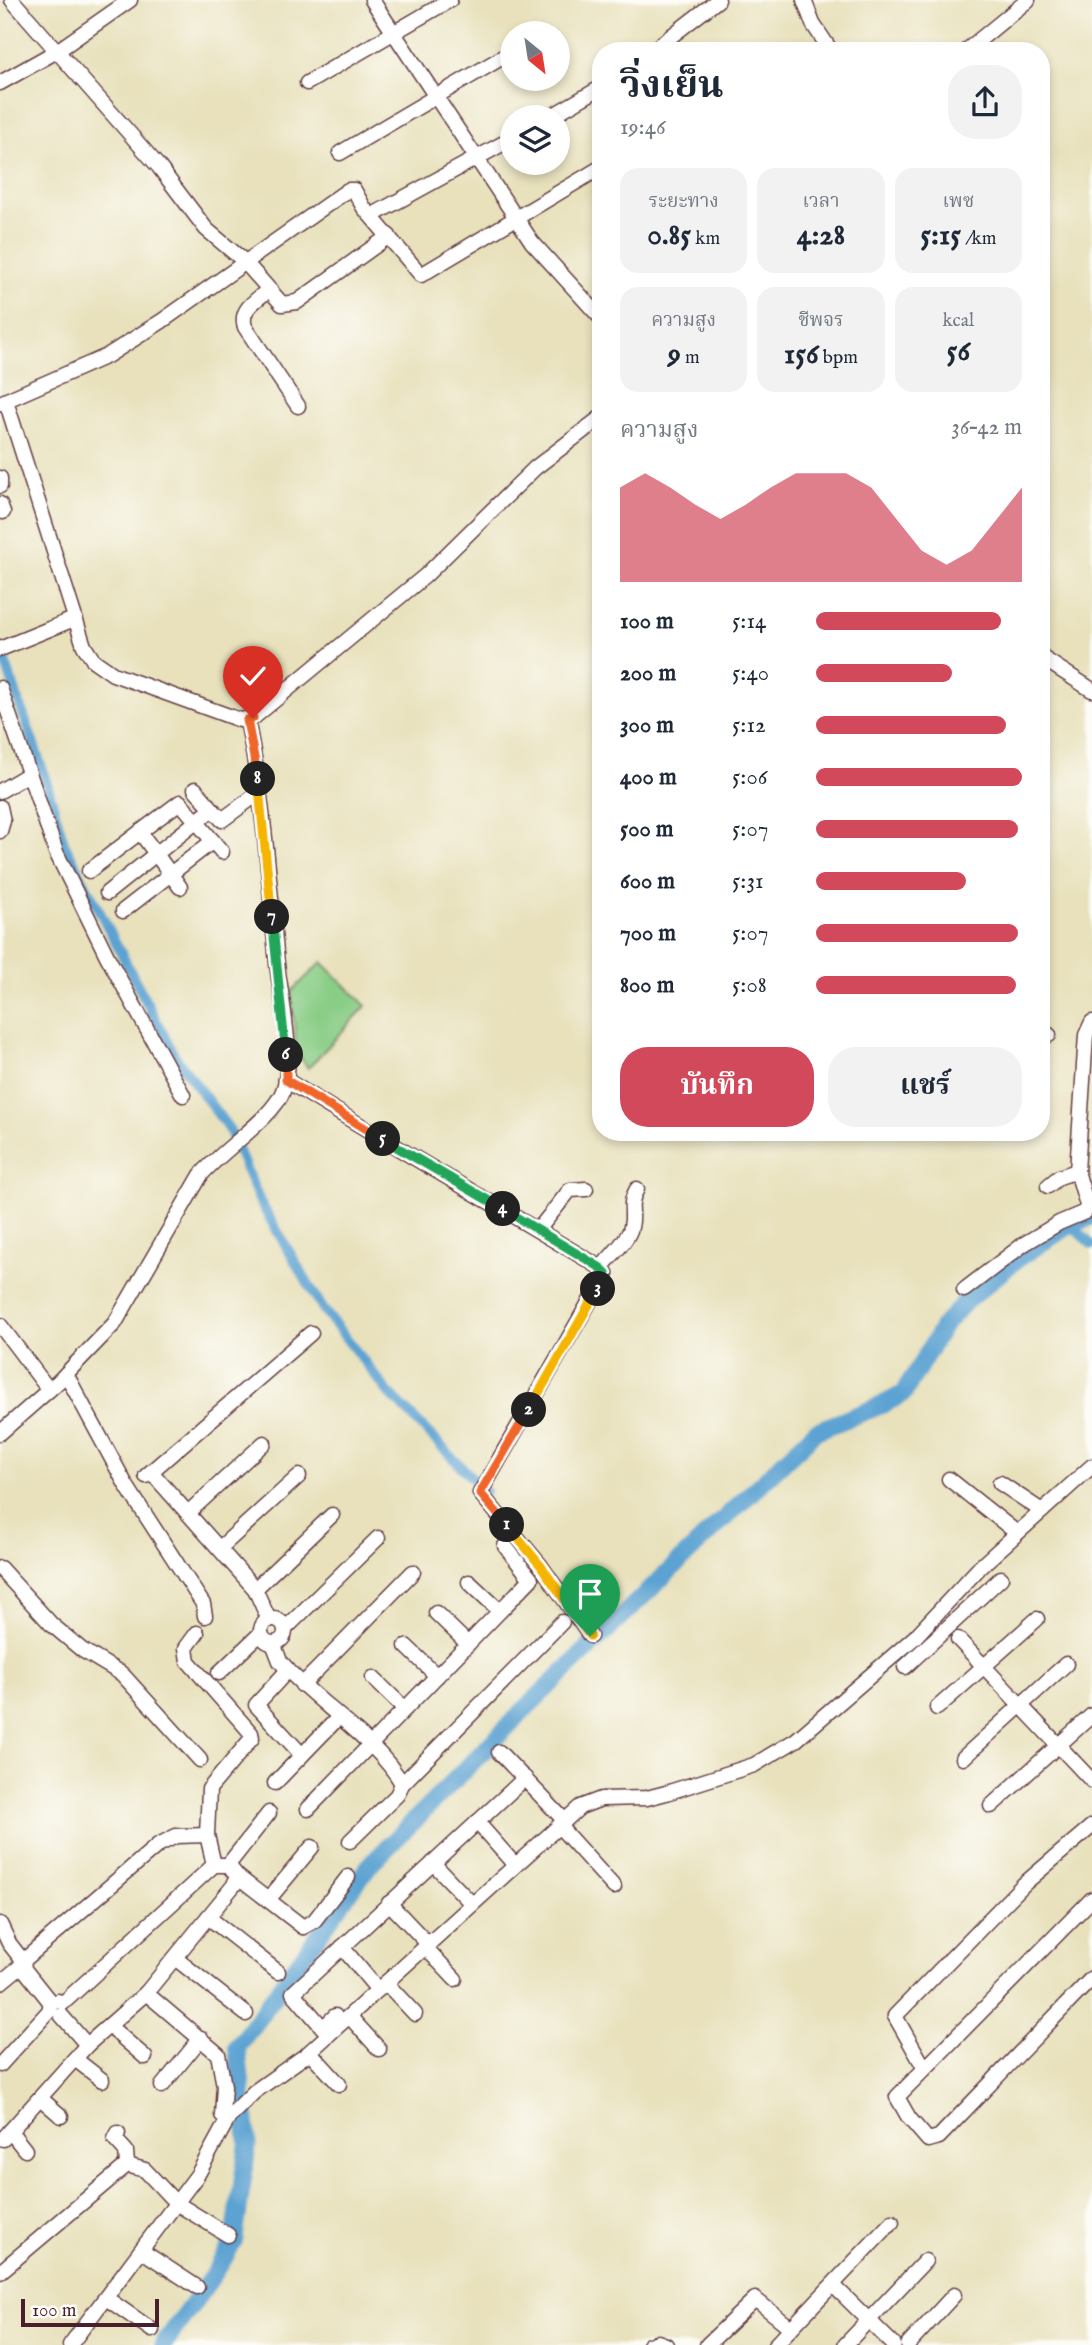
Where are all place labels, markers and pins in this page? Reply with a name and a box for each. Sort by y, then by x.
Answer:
pin [223,646,283,718]
pin: 8 [240,762,276,796]
pin: 7 [254,900,290,934]
pin: 6 [268,1038,304,1072]
pin: 5 [366,1122,400,1156]
pin: 4 [486,1192,520,1226]
pin: 3 [580,1272,616,1306]
pin: 2 [512,1392,546,1428]
pin: 1 [490,1508,524,1542]
pin [560,1564,620,1636]

